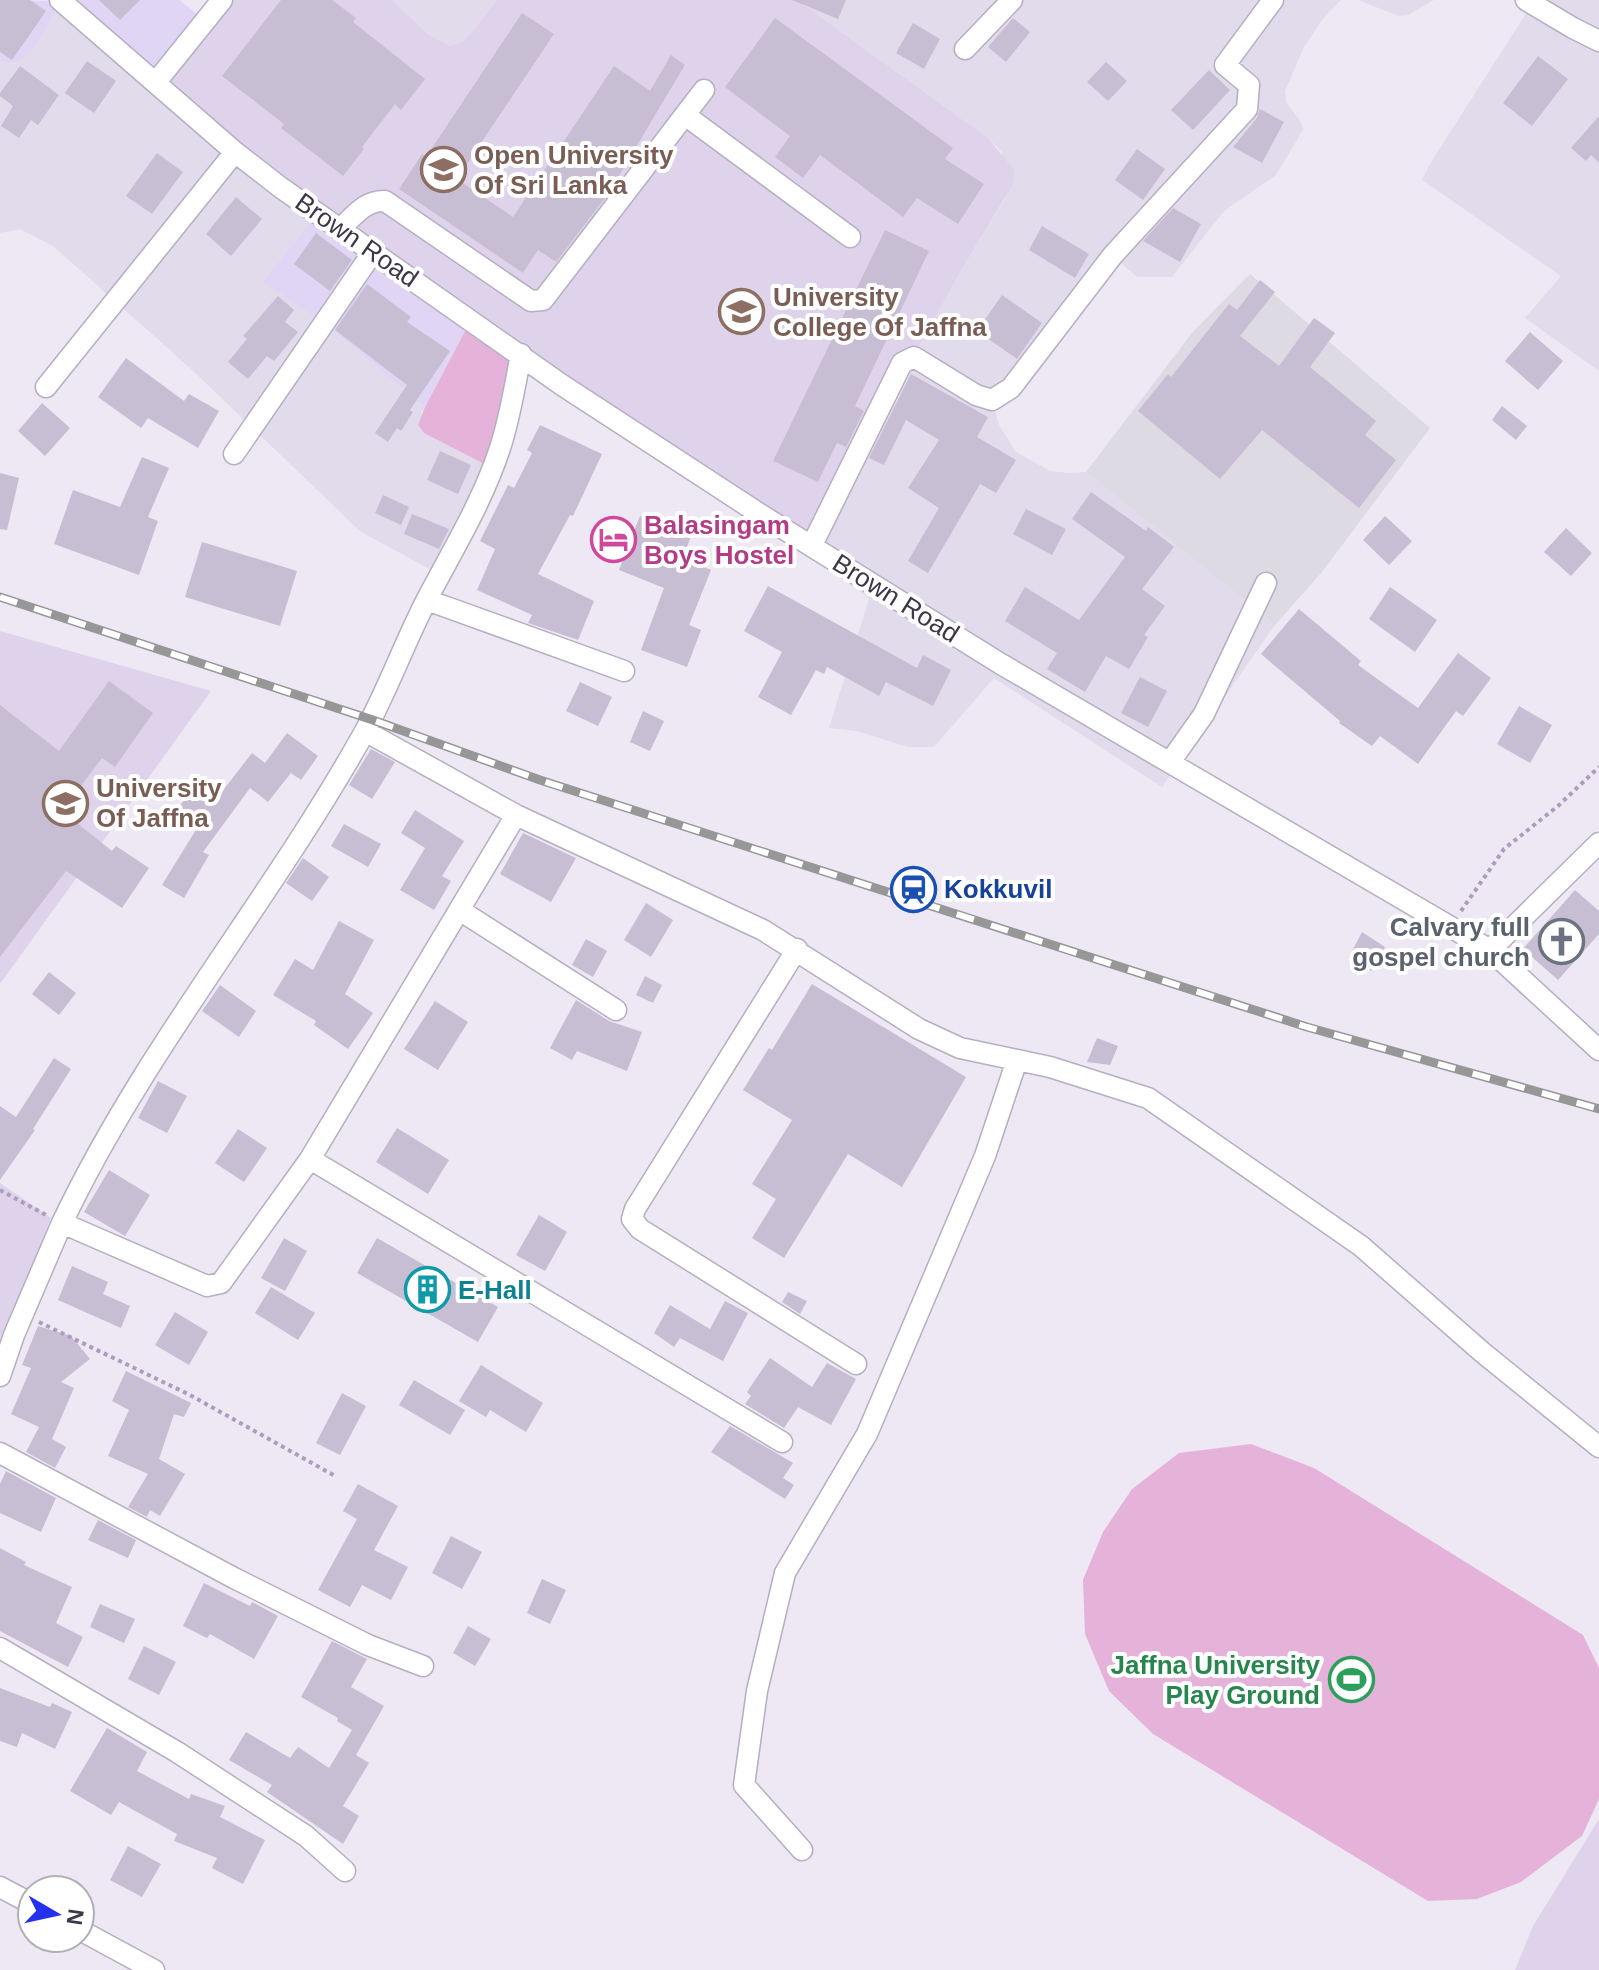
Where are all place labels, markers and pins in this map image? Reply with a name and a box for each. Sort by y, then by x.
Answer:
place label: Open University Of Sri Lanka [474,140,674,200]
school or university icon: Open University Of Sri Lanka [419,146,467,194]
place label: University College Of Jaffna [773,282,987,342]
school or university icon: University College Of Jaffna [718,288,766,336]
place label: Balasingam Boys Hostel [644,510,794,570]
hotel icon: Balasingam Boys Hostel [589,516,637,564]
place label: University Of Jaffna [96,773,222,833]
school or university icon: University Of Jaffna [41,779,89,827]
station icon: Kokkuvil [889,865,937,913]
place label: Kokkuvil [944,874,1052,904]
place label: Calvary full gospel church [1352,912,1530,972]
church icon: Calvary full gospel church [1537,918,1585,966]
building icon: E-Hall [403,1266,451,1314]
place label: E-Hall [458,1275,532,1305]
place label: Jaffna University Play Ground [1110,1650,1321,1710]
sports icon: Jaffna University Play Ground [1327,1656,1375,1704]

